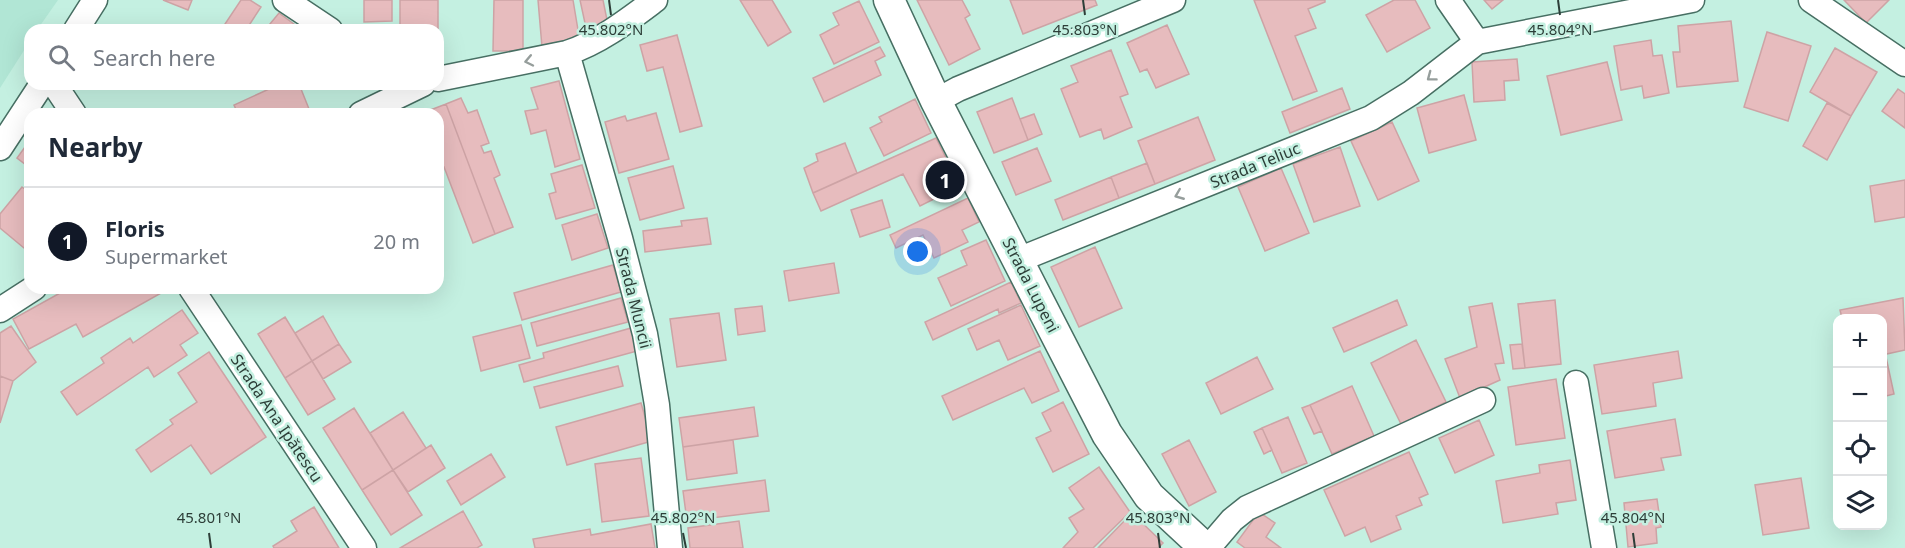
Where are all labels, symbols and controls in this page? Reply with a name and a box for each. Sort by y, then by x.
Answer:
text: 45.802°N [579,19,643,39]
text: 45.803°N [1053,19,1117,39]
text: 45.804°N [1528,19,1592,39]
search box [24,24,444,90]
icon: search [45,41,78,74]
text: Search here [93,42,215,72]
one-way arrow [524,54,534,67]
one-way arrow [1426,70,1437,81]
text: Nearby [48,129,143,165]
street label: Strada Teliuc [1207,137,1304,193]
pin: 1 [926,158,964,202]
one-way arrow [1175,188,1186,200]
text: Floris [105,213,165,243]
text: 1 [62,228,73,255]
text: 20 m [373,228,420,255]
street label: Strada Lupeni [998,234,1064,336]
your location [903,237,932,266]
text: Supermarket [105,243,228,270]
street label: Strada Muncii [611,245,657,351]
map controls [1833,314,1887,530]
button: + [1833,314,1887,368]
street label: Strada Ana Ipătescu [226,350,328,486]
button: − [1833,368,1887,422]
button: locate [1833,422,1887,476]
button: layers [1833,476,1887,530]
text: 45.801°N [177,507,241,527]
text: 45.802°N [651,507,715,527]
text: 45.803°N [1126,507,1190,527]
text: 45.804°N [1601,507,1665,527]

